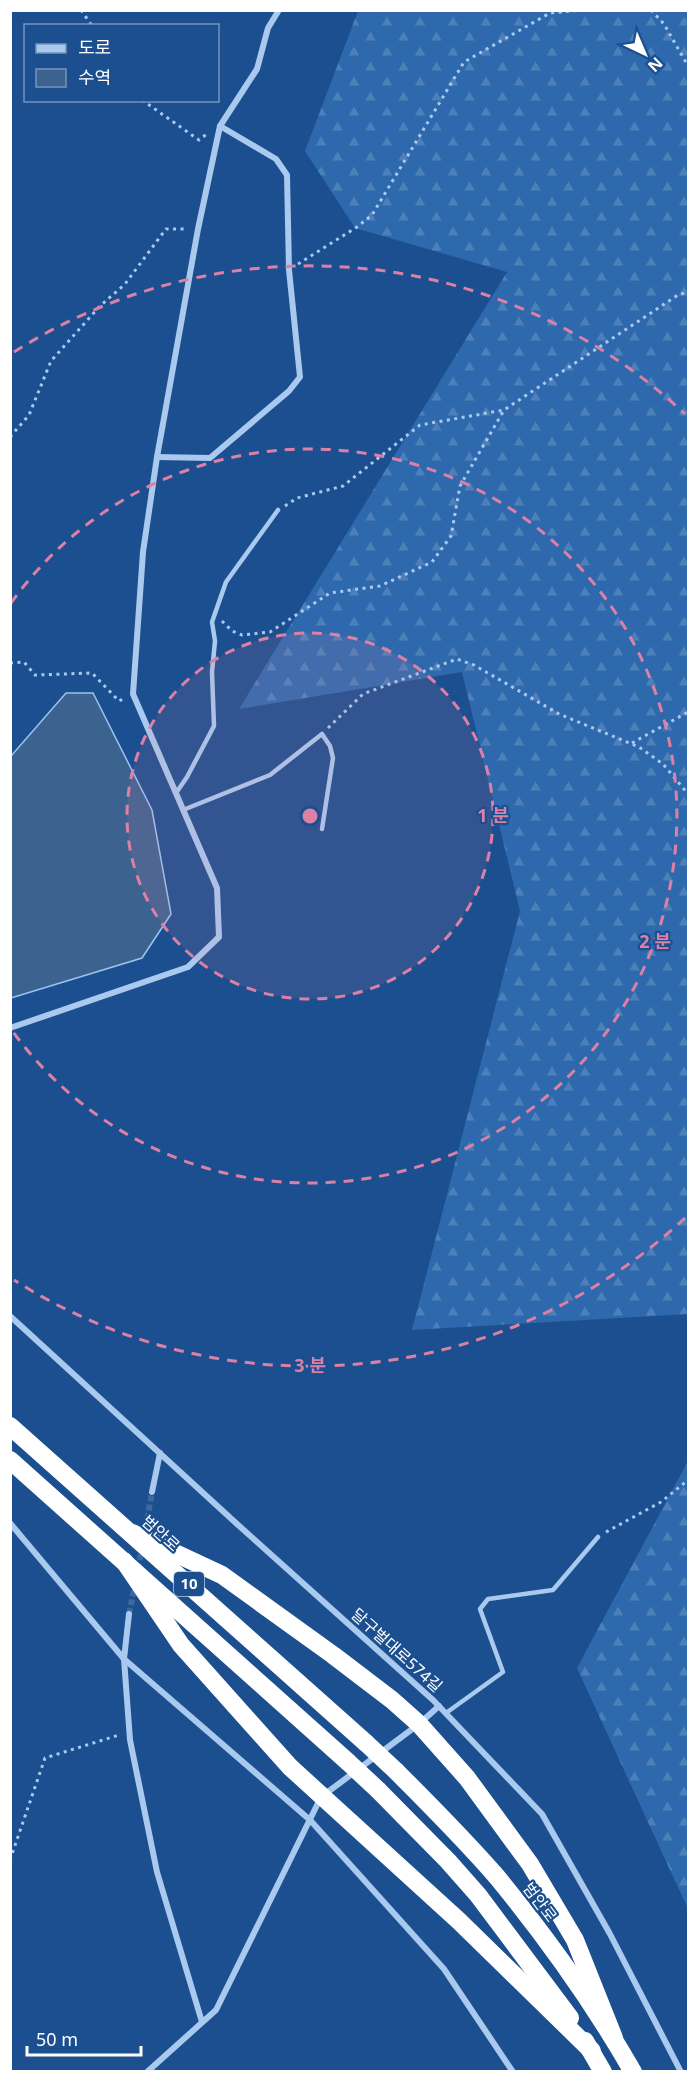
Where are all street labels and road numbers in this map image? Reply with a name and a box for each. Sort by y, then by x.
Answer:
street label: 범안로 [137,1510,185,1556]
road number: 10 [174,1572,204,1596]
street label: 달구벌대로574길 [347,1603,447,1697]
street label: 범안로 [518,1878,562,1926]

